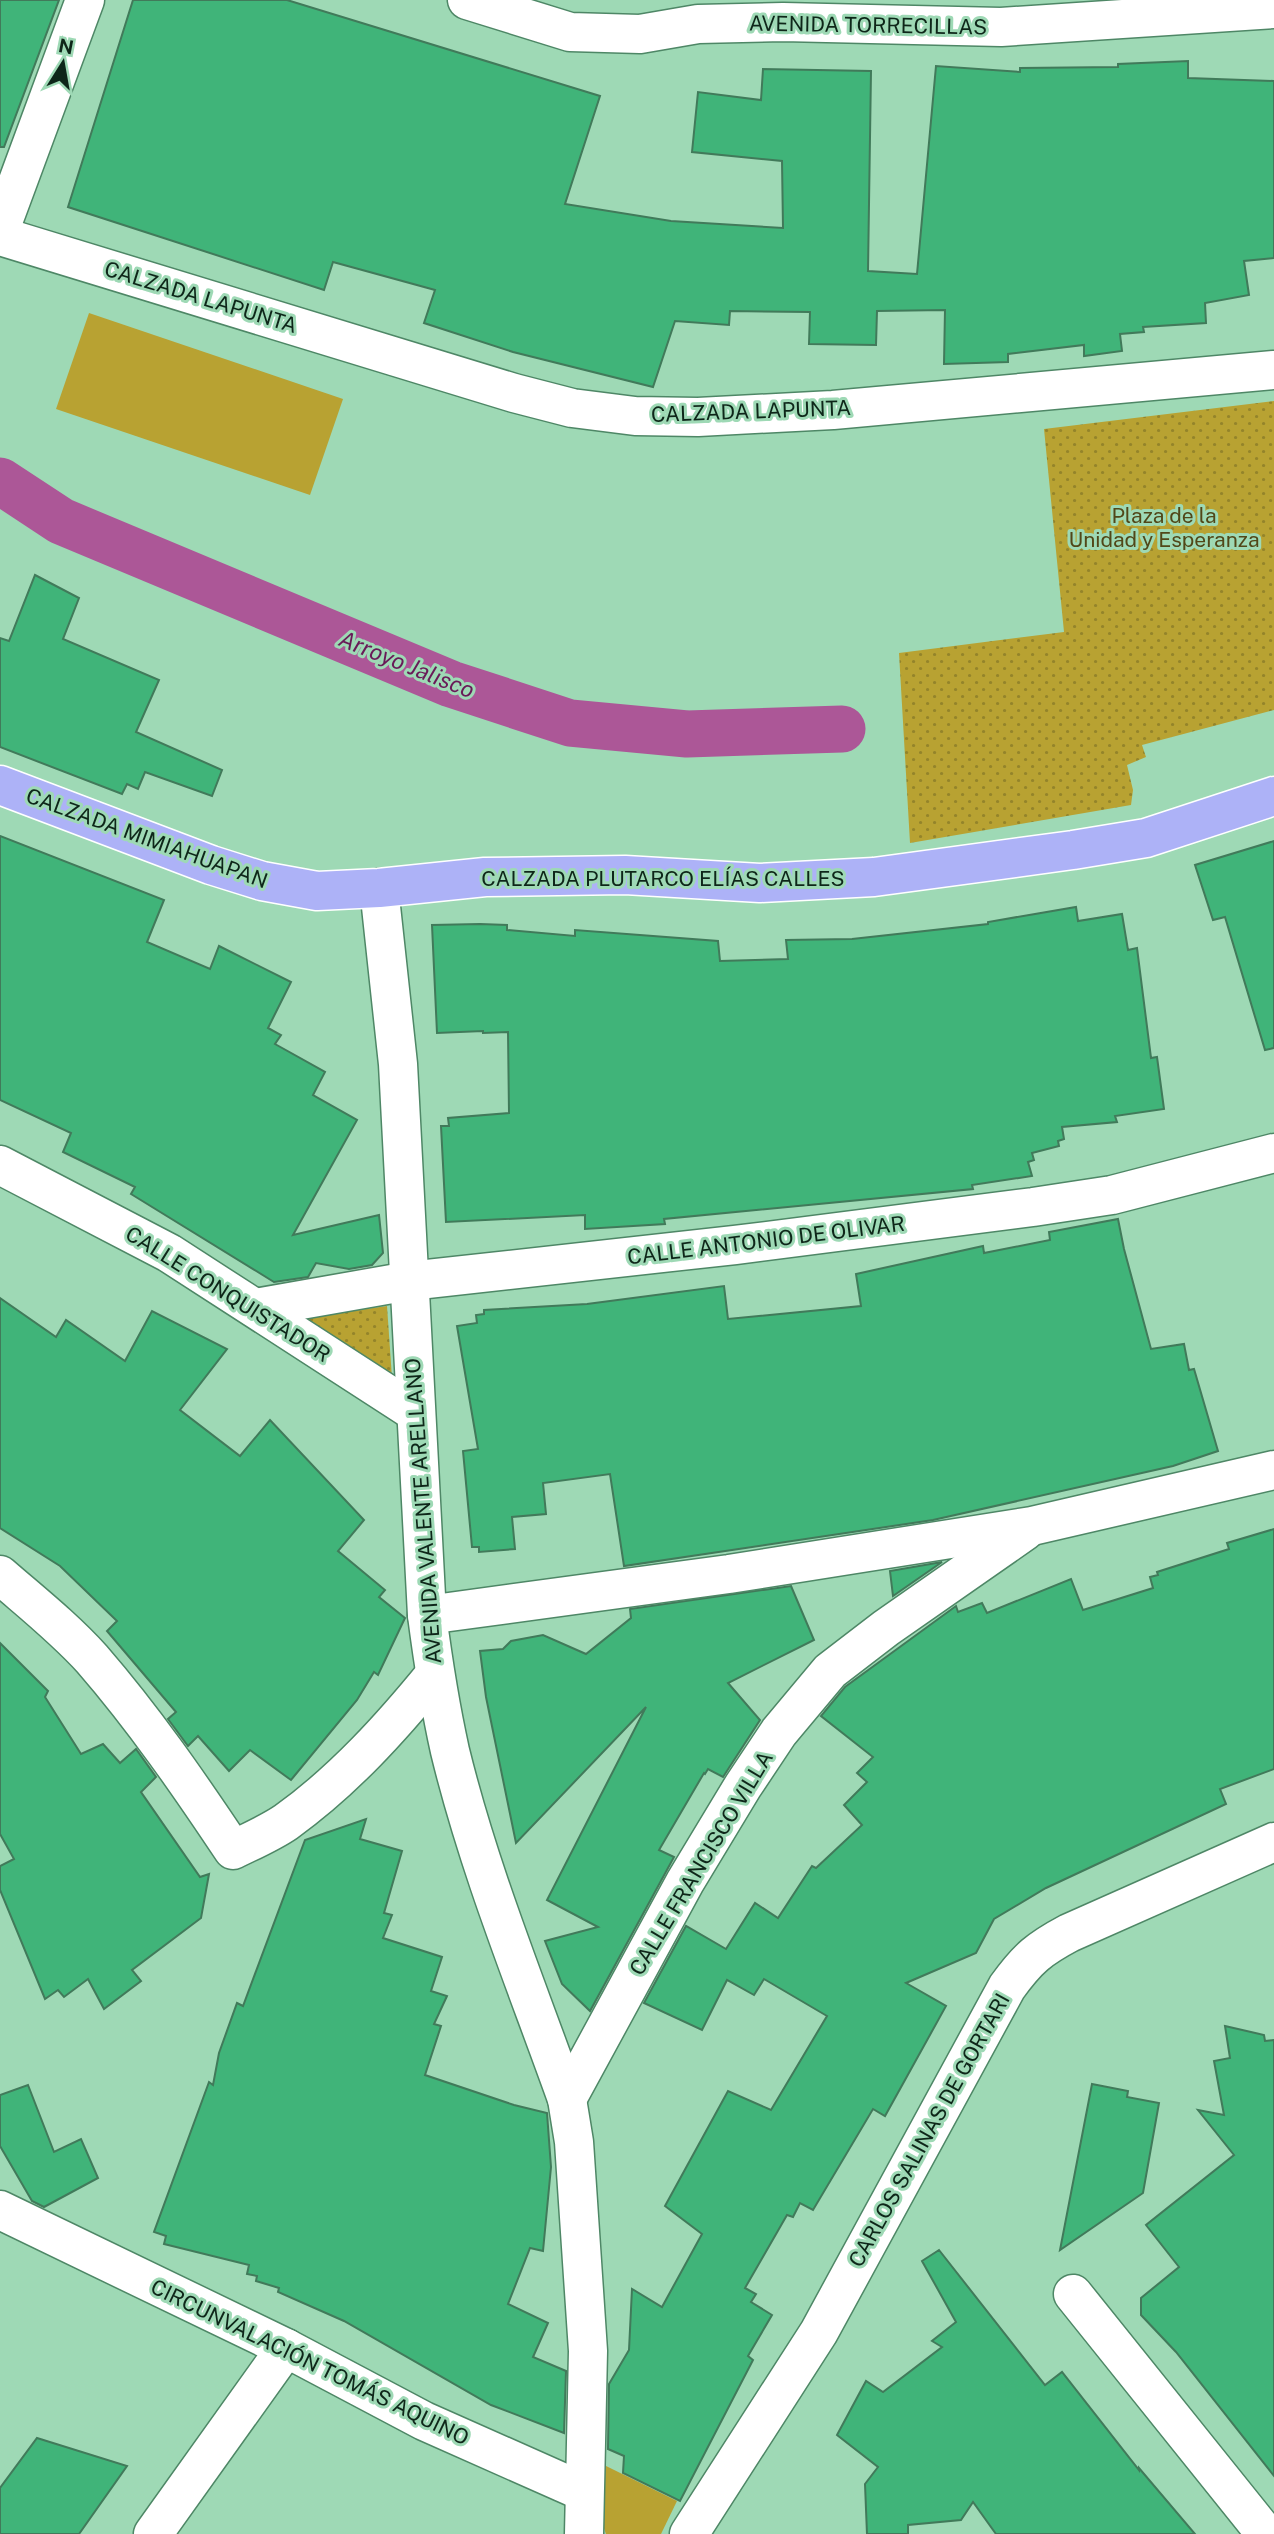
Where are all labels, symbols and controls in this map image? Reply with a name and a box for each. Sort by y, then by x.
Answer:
street label: AVENIDA TORRECILLAS [749,10,987,40]
north arrow [28,28,98,98]
text: N [57,34,76,59]
street label: CALZADA LAPUNTA [102,256,301,338]
street label: CALZADA LAPUNTA [650,395,852,427]
park label: Plaza de la Unidad y Esperanza [1068,503,1260,552]
water label: Arroyo Jalisco [335,625,479,703]
street label: CALZADA MIMIAHUAPAN [23,783,271,893]
street label: CALZADA PLUTARCO ELÍAS CALLES [481,866,845,891]
street label: CALLE ANTONIO DE OLIVAR [626,1211,906,1269]
street label: CALLE CONQUISTADOR [121,1221,335,1367]
street label: AVENIDA VALENTE ARELLANO [400,1357,446,1665]
street label: CALLE FRANCISCO VILLA [624,1746,778,1980]
street label: CARLOS SALINAS DE GORTARI [843,1989,1015,2271]
street label: CIRCUNVALACIÓN TOMÁS AQUINO [147,2274,473,2450]

